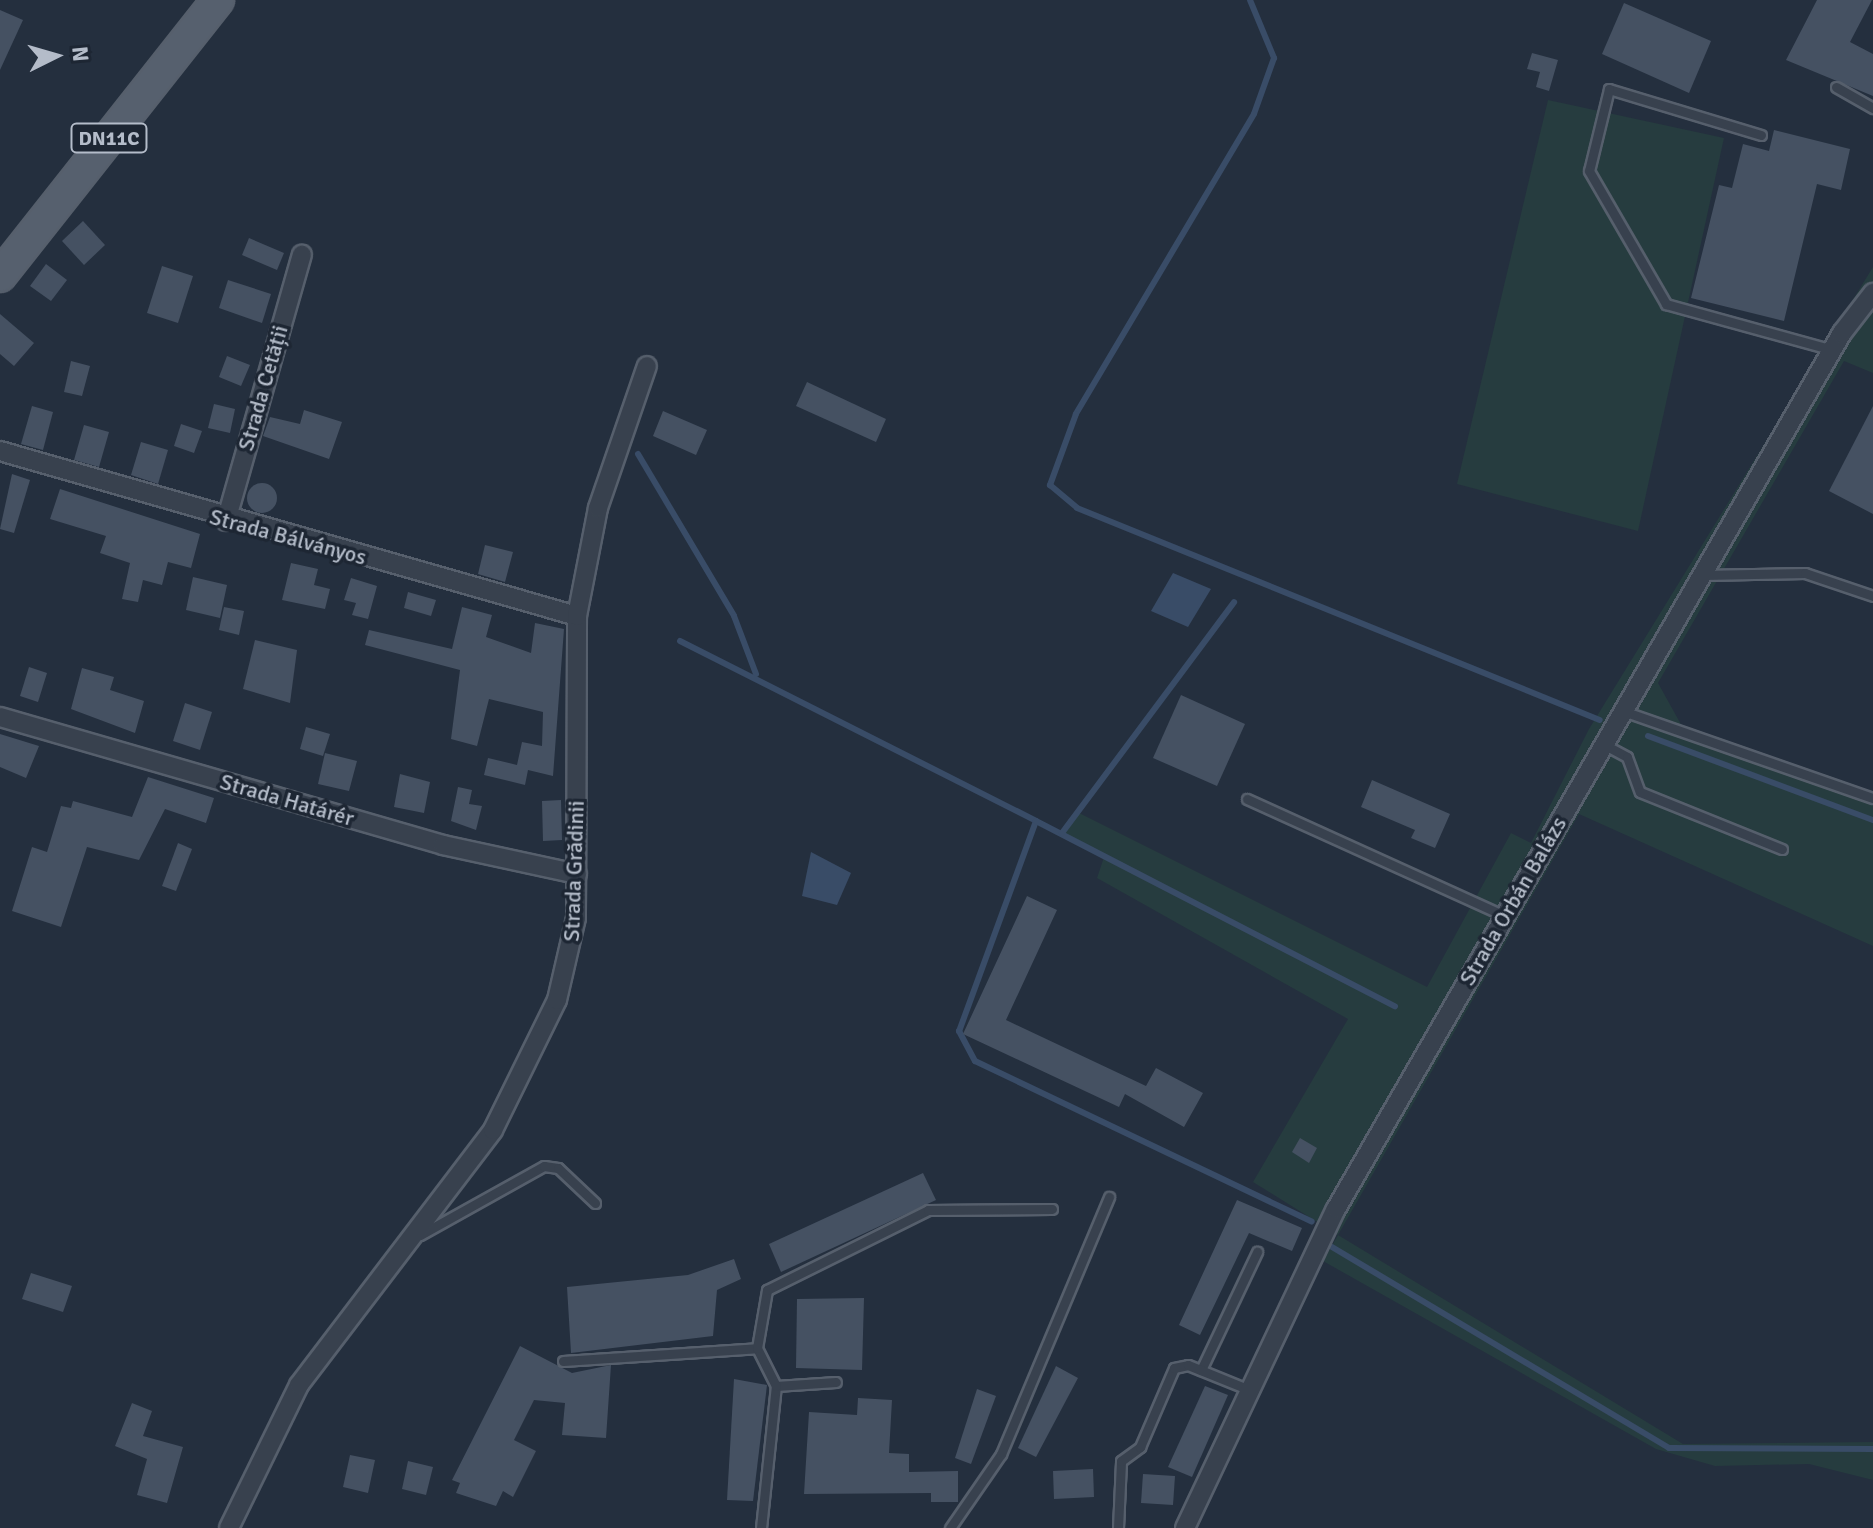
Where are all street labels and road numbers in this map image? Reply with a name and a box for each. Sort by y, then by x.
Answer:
road number: DN11C [69,122,149,154]
street label: Strada Cetății [233,322,293,454]
street label: Strada Bálványos [207,503,369,571]
street label: Strada Határér [217,768,357,832]
street label: Strada Grădinii [558,800,590,942]
street label: Strada Orbán Balázs [1454,812,1572,990]

